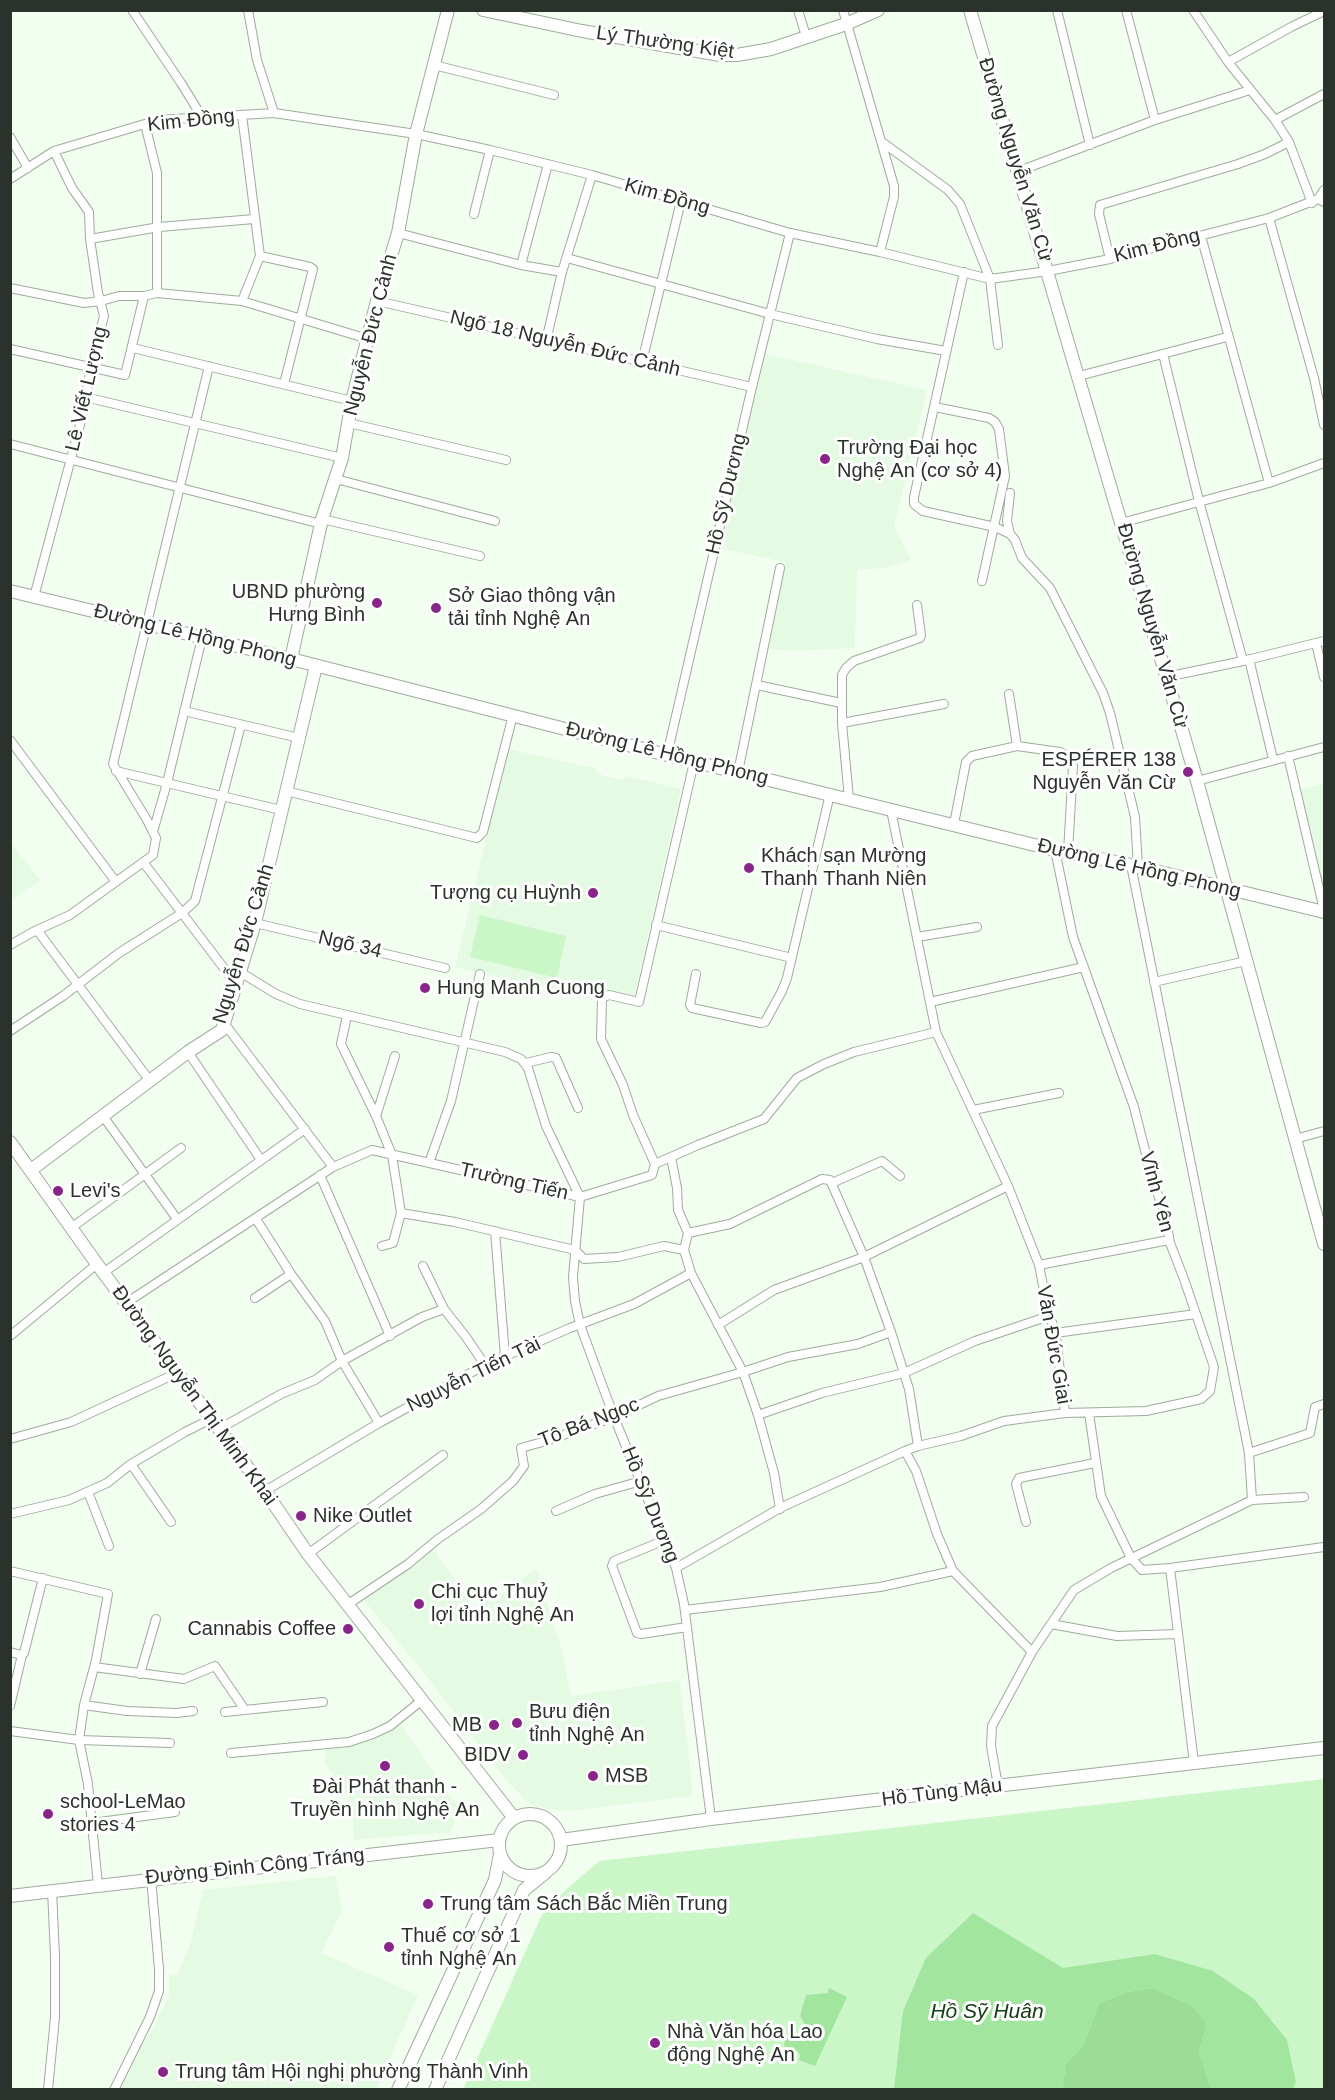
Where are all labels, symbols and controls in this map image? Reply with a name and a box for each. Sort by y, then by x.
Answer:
street label: Lý Thường Kiệt [595,21,735,65]
street label: Đường Nguyễn Văn Cừ [973,55,1057,265]
street label: Kim Đồng [146,104,236,138]
street label: Kim Đồng [621,173,713,221]
street label: Kim Đồng [1111,224,1203,268]
street label: Nguyễn Đức Cảnh [339,252,403,418]
street label: Ngõ 18 Nguyễn Đức Cảnh [447,306,683,382]
street label: Lê Viết Lượng [61,324,113,454]
street label: Hồ Sỹ Dương [701,431,753,557]
place label: Trường Đại học Nghệ An (cơ sở 4) [837,436,1002,483]
marker: Trường Đại học Nghệ An (cơ sở 4) [818,452,832,466]
street label: Đường Nguyễn Văn Cừ [1111,521,1193,731]
place label: UBND phường Hưng Bình [232,580,365,627]
place label: Sở Giao thông vận tải tỉnh Nghệ An [448,584,616,631]
marker: UBND phường Hưng Bình [370,596,384,610]
street label: Đường Lê Hồng Phong [91,599,299,673]
marker: Sở Giao thông vận tải tỉnh Nghệ An [429,601,443,615]
street label: Đường Lê Hồng Phong [563,717,771,791]
place label: ESPÉRER 138 Nguyễn Văn Cừ [1033,748,1176,795]
marker: ESPÉRER 138 Nguyễn Văn Cừ [1181,765,1195,779]
street label: Đường Lê Hồng Phong [1035,834,1243,904]
place label: Khách sạn Mường Thanh Thanh Niên [761,844,927,891]
street label: Nguyễn Đức Cảnh [208,861,280,1027]
marker: Khách sạn Mường Thanh Thanh Niên [742,861,756,875]
place label: Tượng cụ Huỳnh [430,881,581,905]
marker: Tượng cụ Huỳnh [586,886,600,900]
street label: Ngõ 34 [316,926,384,964]
place label: Hung Manh Cuong [437,976,605,1000]
marker: Hung Manh Cuong [418,981,432,995]
street label: Vĩnh Yên [1134,1149,1178,1235]
street label: Trường Tiến [457,1158,571,1206]
place label: Levi's [70,1179,121,1203]
marker: Levi's [51,1184,65,1198]
street label: Đường Nguyễn Thị Minh Khai [106,1282,282,1510]
street label: Văn Đức Giai [1031,1284,1075,1406]
street label: Nguyễn Tiến Tài [403,1332,545,1418]
street label: Tô Bá Ngọc [535,1393,643,1453]
street label: Hồ Sỹ Dương [616,1443,684,1567]
place label: Nike Outlet [313,1504,412,1528]
marker: Nike Outlet [294,1509,308,1523]
place label: Chi cục Thuỷ lợi tỉnh Nghệ An [431,1580,574,1627]
marker: Chi cục Thuỷ lợi tỉnh Nghệ An [412,1597,426,1611]
place label: Cannabis Coffee [187,1617,336,1641]
marker: Cannabis Coffee [341,1622,355,1636]
place label: Bưu điện tỉnh Nghệ An [529,1700,645,1747]
place label: MB [452,1713,482,1737]
marker: Bưu điện tỉnh Nghệ An [510,1716,524,1730]
marker: MB [487,1718,501,1732]
place label: BIDV [464,1743,511,1767]
marker: BIDV [516,1748,530,1762]
marker: Đài Phát thanh - Truyền hình Nghệ An [378,1759,392,1773]
place label: MSB [605,1764,648,1788]
marker: MSB [586,1769,600,1783]
street label: Hồ Tùng Mậu [880,1774,1004,1812]
place label: Đài Phát thanh - Truyền hình Nghệ An [290,1775,480,1822]
place label: school-LeMao stories 4 [60,1790,186,1837]
marker: school-LeMao stories 4 [41,1807,55,1821]
street label: Đường Đinh Công Tráng [144,1844,366,1890]
place label: Trung tâm Sách Bắc Miền Trung [440,1892,728,1916]
marker: Trung tâm Sách Bắc Miền Trung [421,1897,435,1911]
place label: Thuế cơ sở 1 tỉnh Nghệ An [401,1924,521,1971]
marker: Thuế cơ sở 1 tỉnh Nghệ An [382,1940,396,1954]
water label: Hồ Sỹ Huân [930,1999,1044,2025]
place label: Nhà Văn hóa Lao động Nghệ An [667,2020,823,2067]
marker: Nhà Văn hóa Lao động Nghệ An [648,2036,662,2050]
place label: Trung tâm Hội nghị phường Thành Vinh [175,2060,528,2084]
marker: Trung tâm Hội nghị phường Thành Vinh [156,2065,170,2079]

